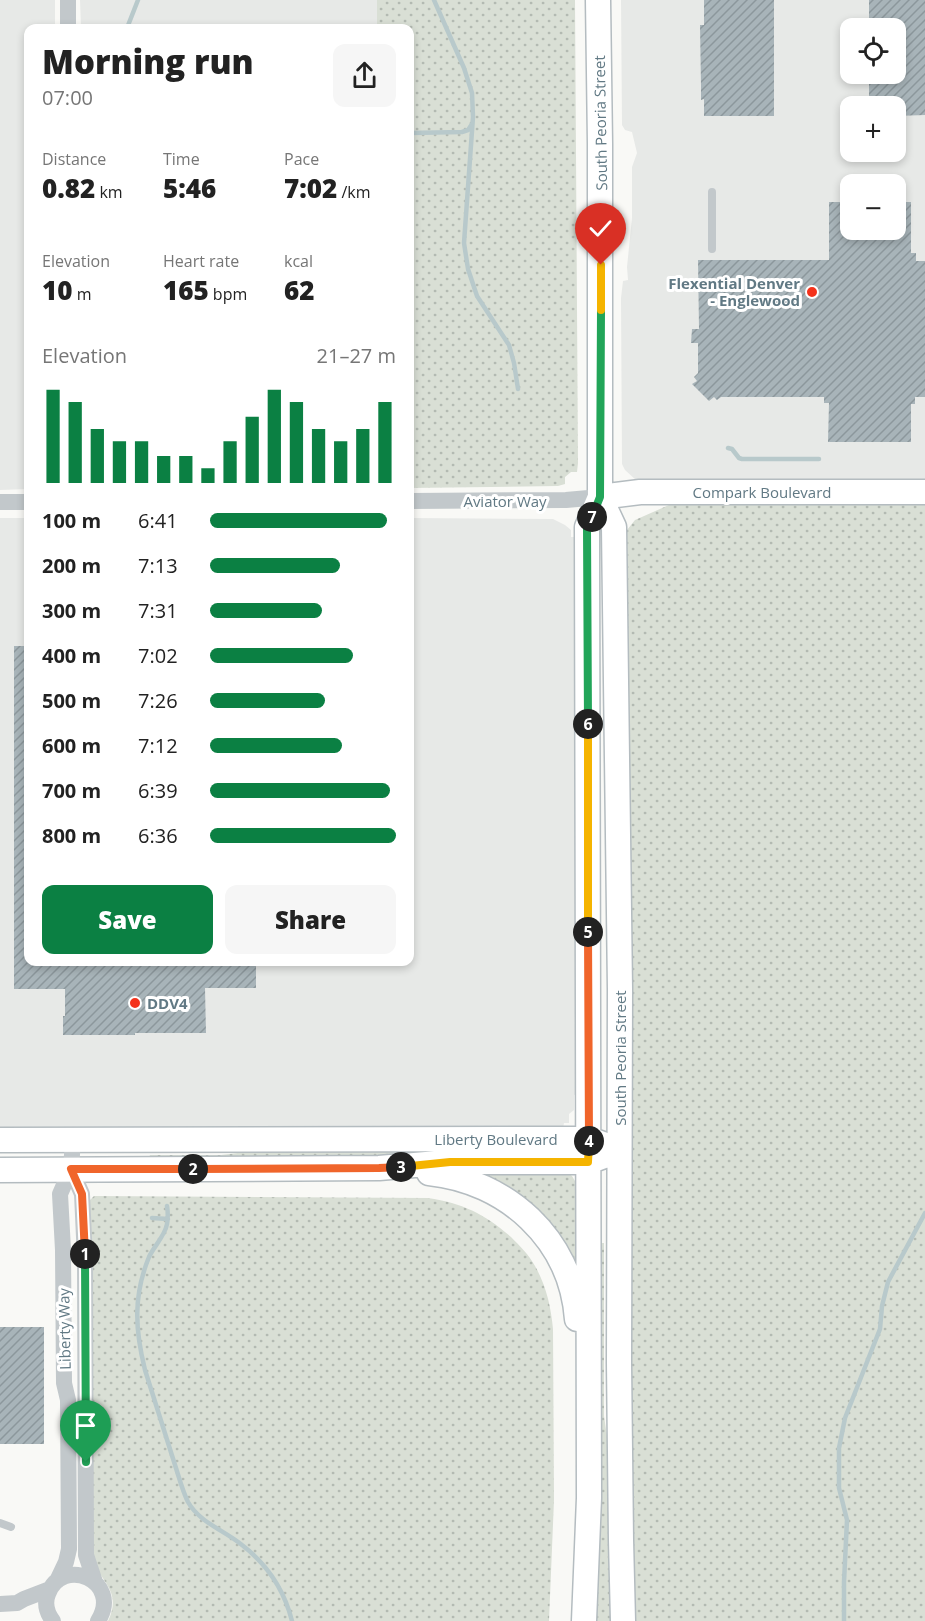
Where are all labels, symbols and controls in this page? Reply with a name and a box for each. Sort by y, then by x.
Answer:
map controls [840,18,906,240]
button: locate [840,18,906,84]
text: Morning run [42,39,254,84]
button: share [333,44,396,107]
street label: South Peoria Street [589,55,611,191]
text: 07:00 [42,84,93,111]
button: + [840,96,906,162]
text: Distance [42,148,106,170]
text: Time [163,148,200,170]
text: Pace [284,148,319,170]
text: 0.82 [42,170,95,206]
text: 5:46 [163,170,216,206]
text: 7:02 [284,170,337,206]
button: − [840,174,906,240]
text: km [95,181,123,203]
text: /km [337,181,370,203]
pin [575,203,626,265]
icon: check [584,212,617,245]
text: Elevation [42,250,110,272]
text: Heart rate [163,250,239,272]
text: kcal [284,250,313,272]
text: 10 [42,272,72,308]
text: 165 [163,272,209,308]
text: 62 [284,272,314,308]
place label: Flexential Denver - Englewood [668,273,800,310]
text: m [72,283,91,305]
text: bpm [209,283,247,305]
marker: Flexential Denver - Englewood [805,285,819,299]
text: Elevation [42,342,127,369]
text: 21–27 m [317,342,396,369]
street label: Compark Boulevard [692,482,832,502]
street label: Aviator Way [463,491,547,511]
pin: 7 [577,502,607,532]
text: 7 [587,506,597,528]
text: 100 m [42,507,101,534]
text: 6:41 [138,507,178,534]
text: 200 m [42,552,101,579]
text: 7:13 [138,552,178,579]
text: 300 m [42,597,101,624]
text: 7:31 [138,597,178,624]
text: 400 m [42,642,101,669]
text: 7:02 [138,642,178,669]
text: 500 m [42,687,101,714]
text: 7:26 [138,687,178,714]
pin: 6 [573,709,603,739]
text: 6 [583,713,593,735]
text: 600 m [42,732,101,759]
text: 7:12 [138,732,178,759]
text: 700 m [42,777,101,804]
text: 6:39 [138,777,178,804]
text: 800 m [42,822,101,849]
text: 6:36 [138,822,178,849]
button: Save [42,885,213,954]
button: Share [225,885,396,954]
pin: 5 [573,917,603,947]
text: 5 [583,921,593,943]
street label: South Peoria Street [610,990,630,1126]
place label: DDV4 [147,993,188,1013]
marker: DDV4 [128,996,142,1010]
pin: 4 [574,1126,604,1156]
street label: Liberty Boulevard [434,1129,558,1149]
text: 4 [584,1130,594,1152]
pin: 3 [386,1152,416,1182]
pin: 2 [178,1154,208,1184]
text: 3 [396,1156,406,1178]
text: 2 [188,1158,198,1180]
pin: 1 [70,1239,100,1269]
text: 1 [80,1243,90,1265]
street label: Liberty Way [53,1287,75,1370]
pin [60,1400,111,1462]
icon: arrive [69,1409,102,1442]

